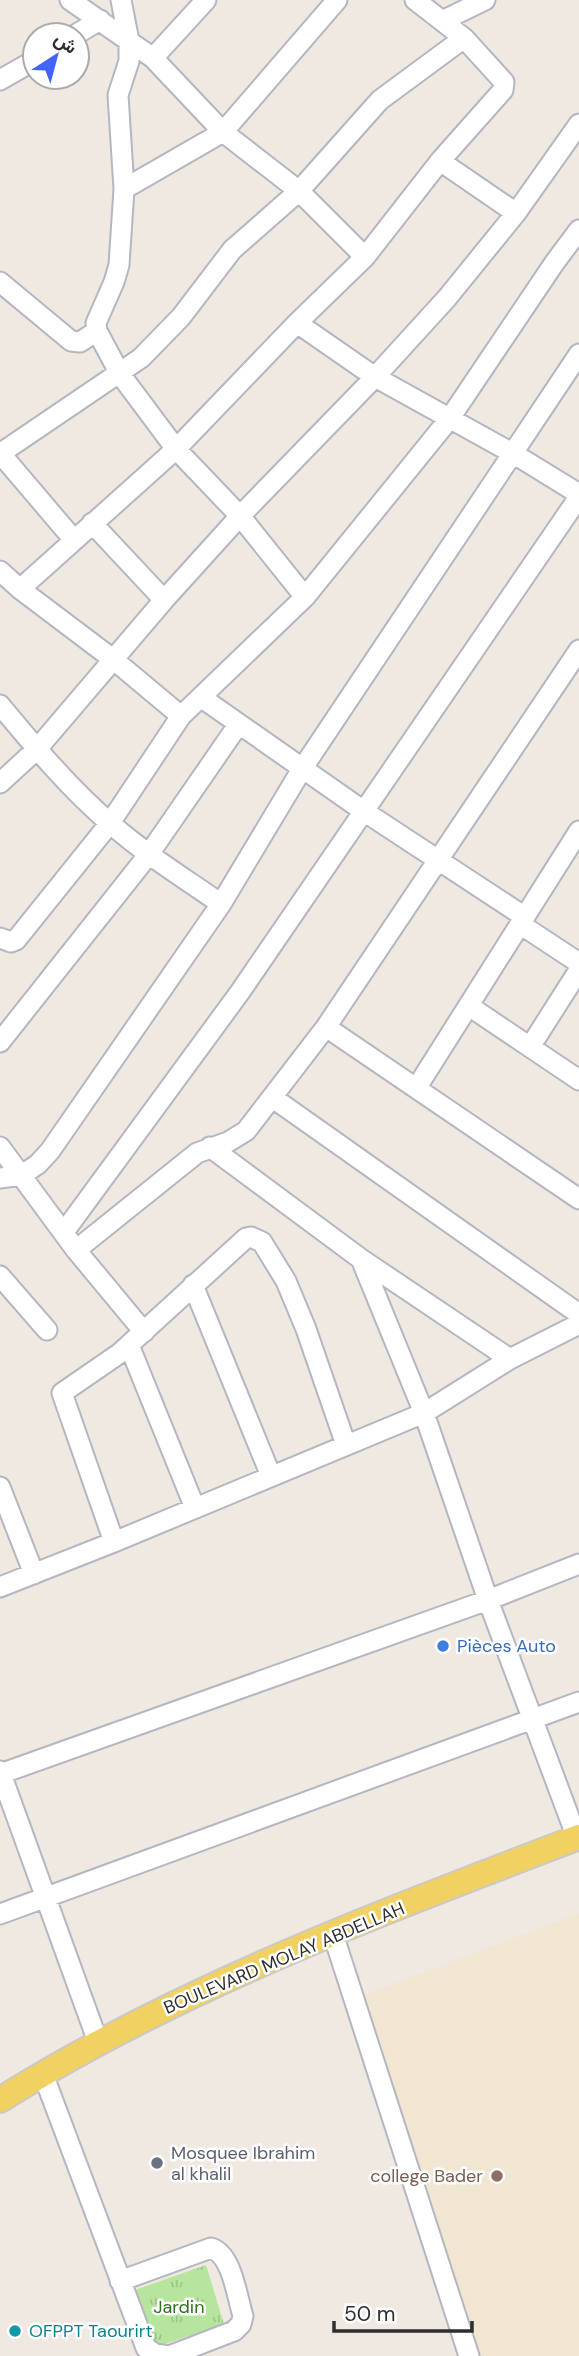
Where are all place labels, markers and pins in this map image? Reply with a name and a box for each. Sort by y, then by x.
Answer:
place label: Pièces Auto [457,1634,556,1658]
marker: Pièces Auto [435,1638,451,1654]
place label: Mosquee Ibrahim al khalil [171,2141,315,2186]
marker: Mosquee Ibrahim al khalil [149,2155,165,2171]
place label: college Bader [370,2164,483,2188]
marker: college Bader [489,2168,505,2184]
place label: OFPPT Taourirt [29,2319,153,2343]
marker: OFPPT Taourirt [7,2323,23,2339]

